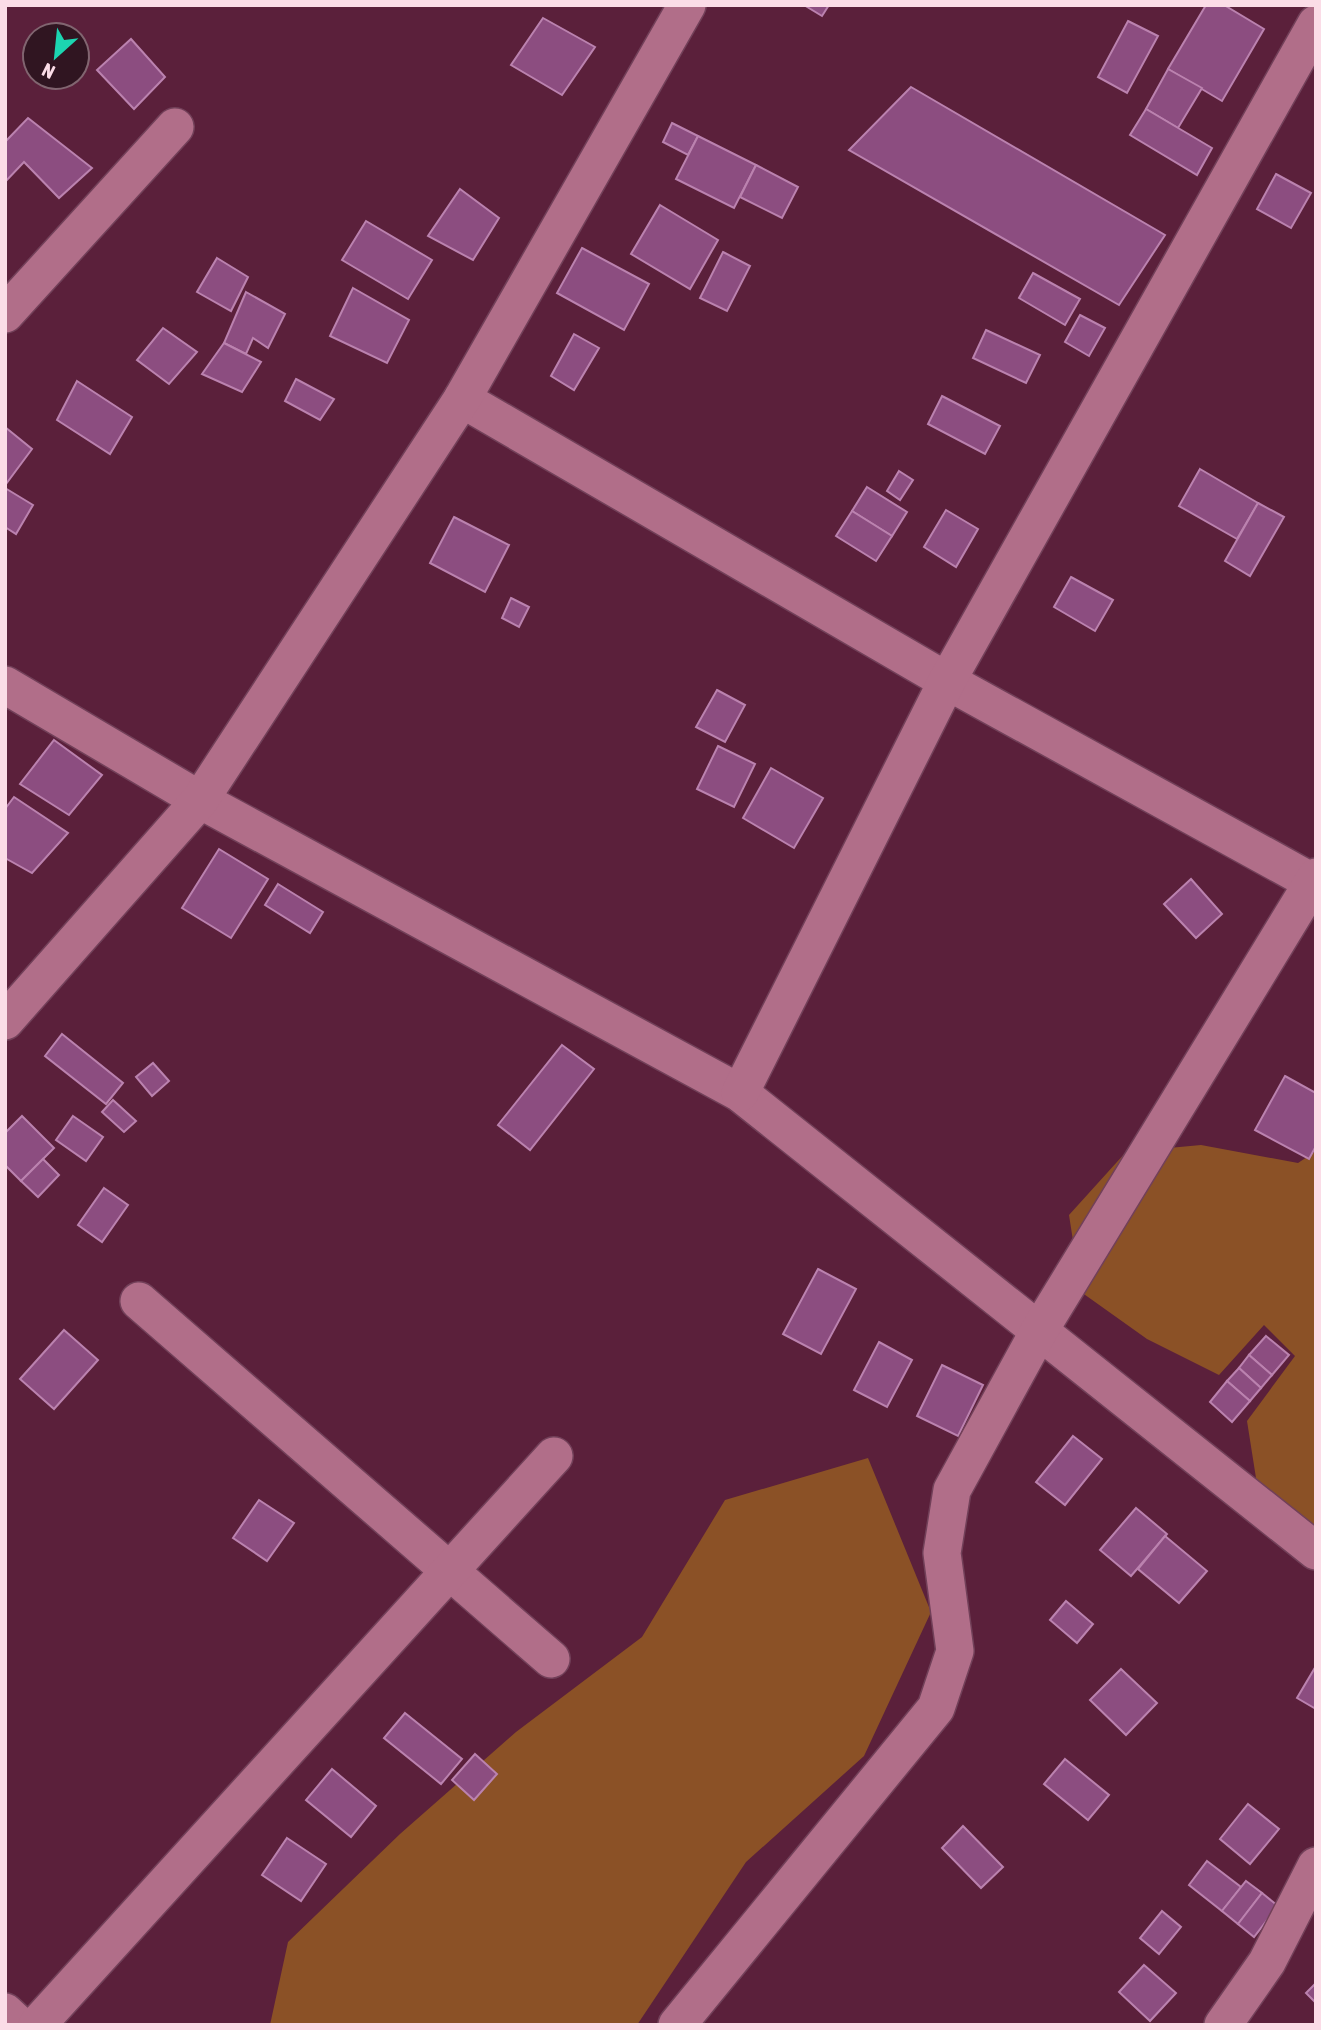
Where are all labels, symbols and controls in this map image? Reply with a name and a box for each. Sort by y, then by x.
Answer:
north arrow [21,21,91,91]
text: N [38,59,58,83]

